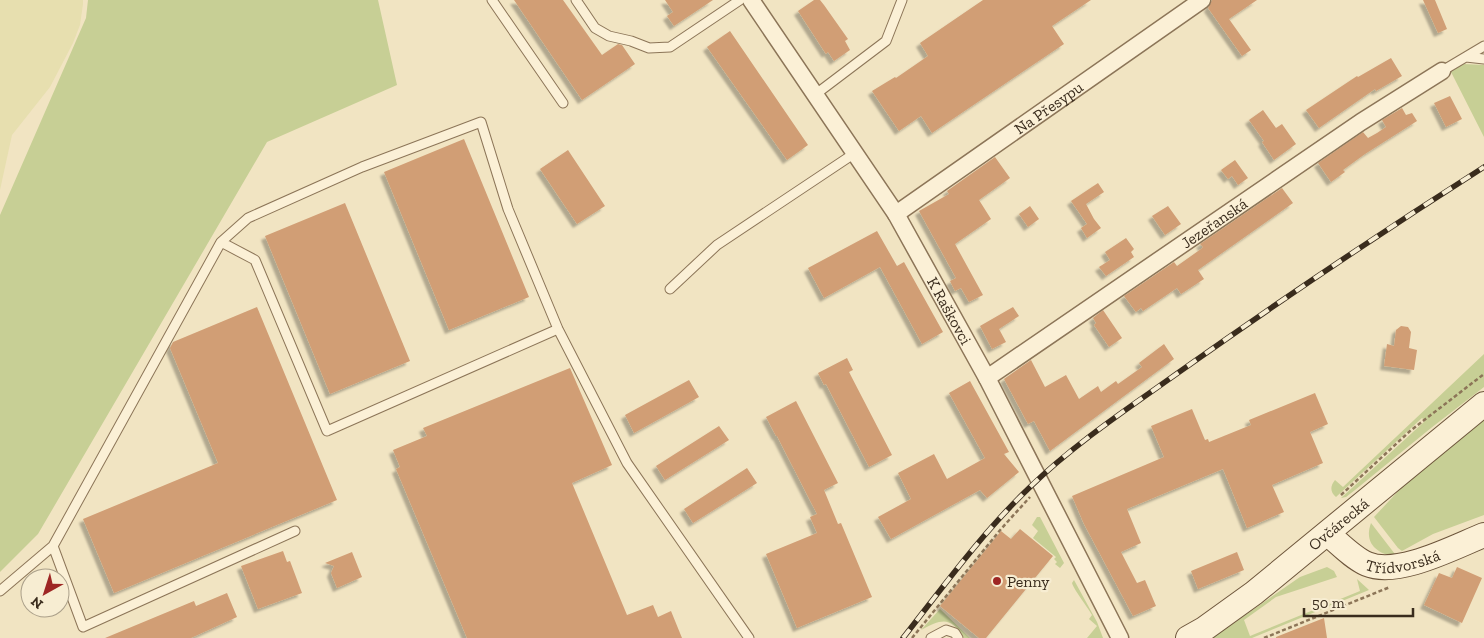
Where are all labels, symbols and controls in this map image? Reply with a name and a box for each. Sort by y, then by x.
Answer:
street label: Na Přesypu [1011,77,1086,138]
street label: Jezeřanská [1177,193,1251,252]
street label: K Raškovci [923,274,976,348]
street label: Ovčárecká [1304,493,1372,554]
street label: Třídvorská [1363,545,1443,577]
north arrow [20,568,70,618]
place label: Penny [1007,572,1050,591]
marker: Penny [991,575,1003,587]
scale bar [1304,586,1413,618]
text: N [27,593,47,613]
text: 50 m [1312,594,1345,612]

